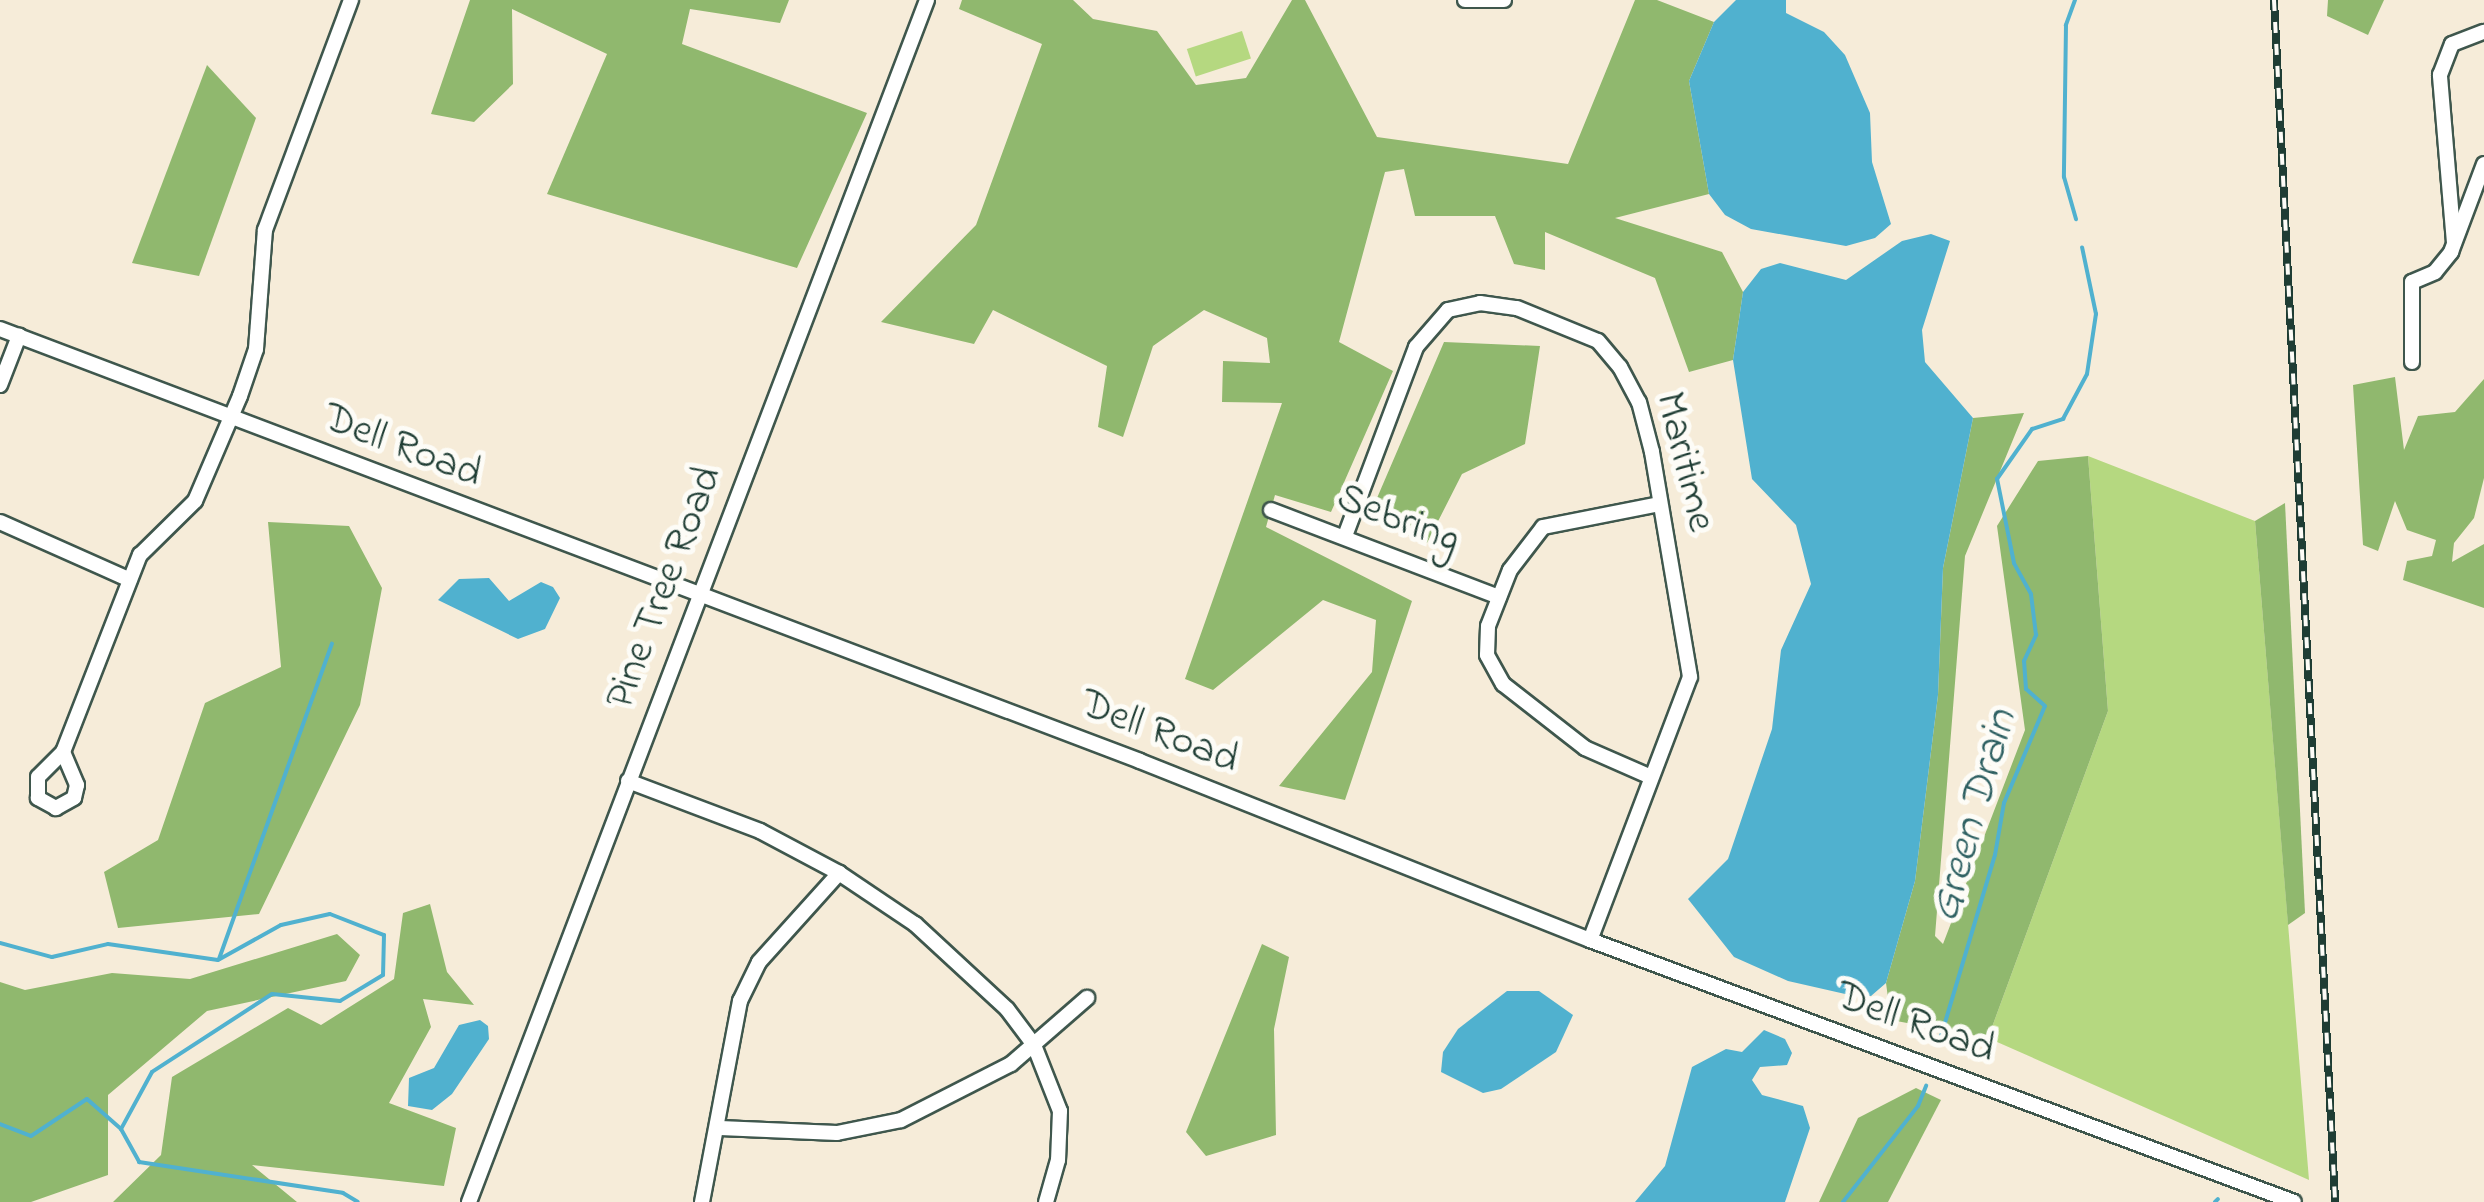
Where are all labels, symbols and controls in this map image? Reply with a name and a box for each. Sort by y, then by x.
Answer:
street label: Maritime [1642,387,1726,537]
street label: Dell Road [316,394,488,500]
street label: Pine Tree Road [596,459,734,717]
street label: Sebring [1329,474,1467,566]
street label: Dell Road [1073,680,1245,786]
water label: Green Drain [1919,704,2031,928]
street label: Dell Road [1829,972,2001,1076]

